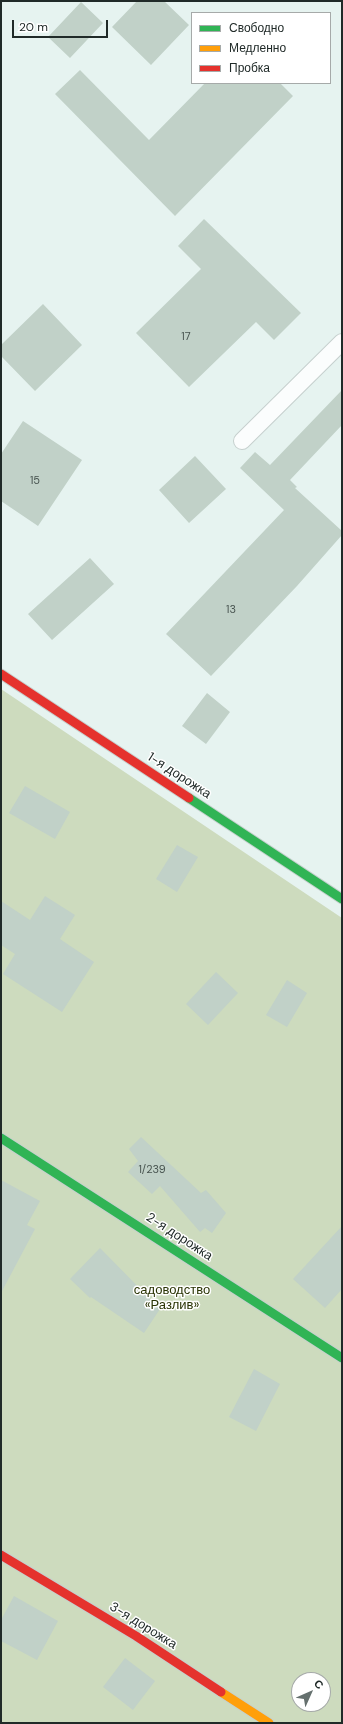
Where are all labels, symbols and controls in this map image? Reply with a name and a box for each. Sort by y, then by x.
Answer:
scale bar [14,12,110,38]
legend [191,12,331,84]
text: 20 m [19,19,48,35]
text: Свободно [229,20,284,36]
text: Медленно [229,40,286,56]
text: Пробка [229,60,270,76]
house number: 17 [181,330,191,344]
house number: 15 [30,474,40,488]
house number: 13 [226,603,236,617]
street label: 1-я дорожка [144,750,214,802]
house number: 1/239 [138,1163,166,1177]
street label: 2-я дорожка [143,1210,215,1264]
park label: садоводство «Разлив» [134,1283,210,1314]
street label: 3-я дорожка [107,1599,179,1653]
north arrow [291,1672,331,1712]
text: С [311,1676,327,1692]

